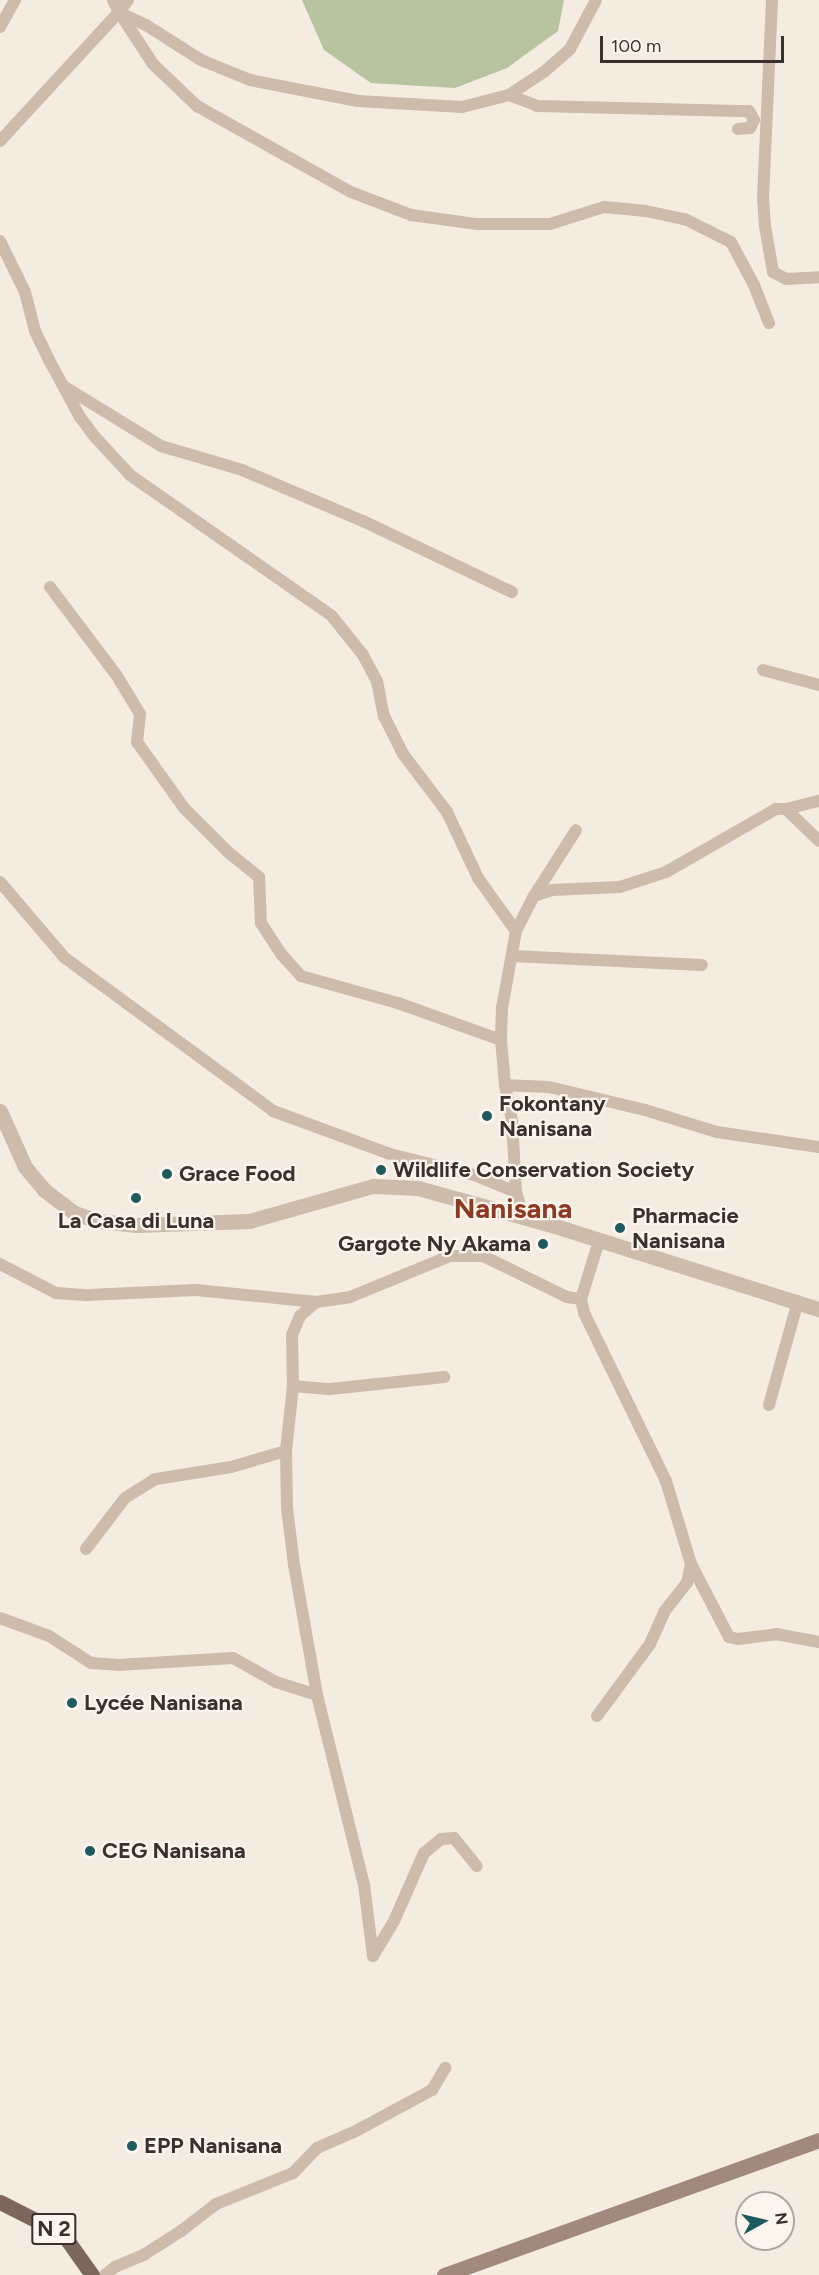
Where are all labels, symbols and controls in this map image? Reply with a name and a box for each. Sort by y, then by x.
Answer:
scale bar [603,24,788,62]
text: 100 m [611,35,661,57]
place label: Fokontany Nanisana [499,1090,606,1142]
marker: Fokontany Nanisana [480,1109,494,1123]
place label: Wildlife Conservation Society [393,1157,694,1183]
place label: Grace Food [179,1161,296,1187]
marker: Wildlife Conservation Society [374,1163,388,1177]
marker: Grace Food [160,1167,174,1181]
marker: La Casa di Luna [129,1191,143,1205]
district label: Nanisana [454,1191,572,1225]
place label: Pharmacie Nanisana [632,1202,739,1254]
place label: La Casa di Luna [58,1208,214,1234]
marker: Pharmacie Nanisana [613,1221,627,1235]
place label: Gargote Ny Akama [338,1231,531,1257]
marker: Gargote Ny Akama [536,1237,550,1251]
place label: Lycée Nanisana [84,1690,243,1716]
marker: Lycée Nanisana [65,1696,79,1710]
place label: CEG Nanisana [102,1838,246,1864]
marker: CEG Nanisana [83,1844,97,1858]
place label: EPP Nanisana [144,2133,282,2159]
marker: EPP Nanisana [125,2139,139,2153]
north arrow [735,2191,795,2251]
road number: N 2 [30,2211,78,2247]
text: N [771,2211,792,2226]

